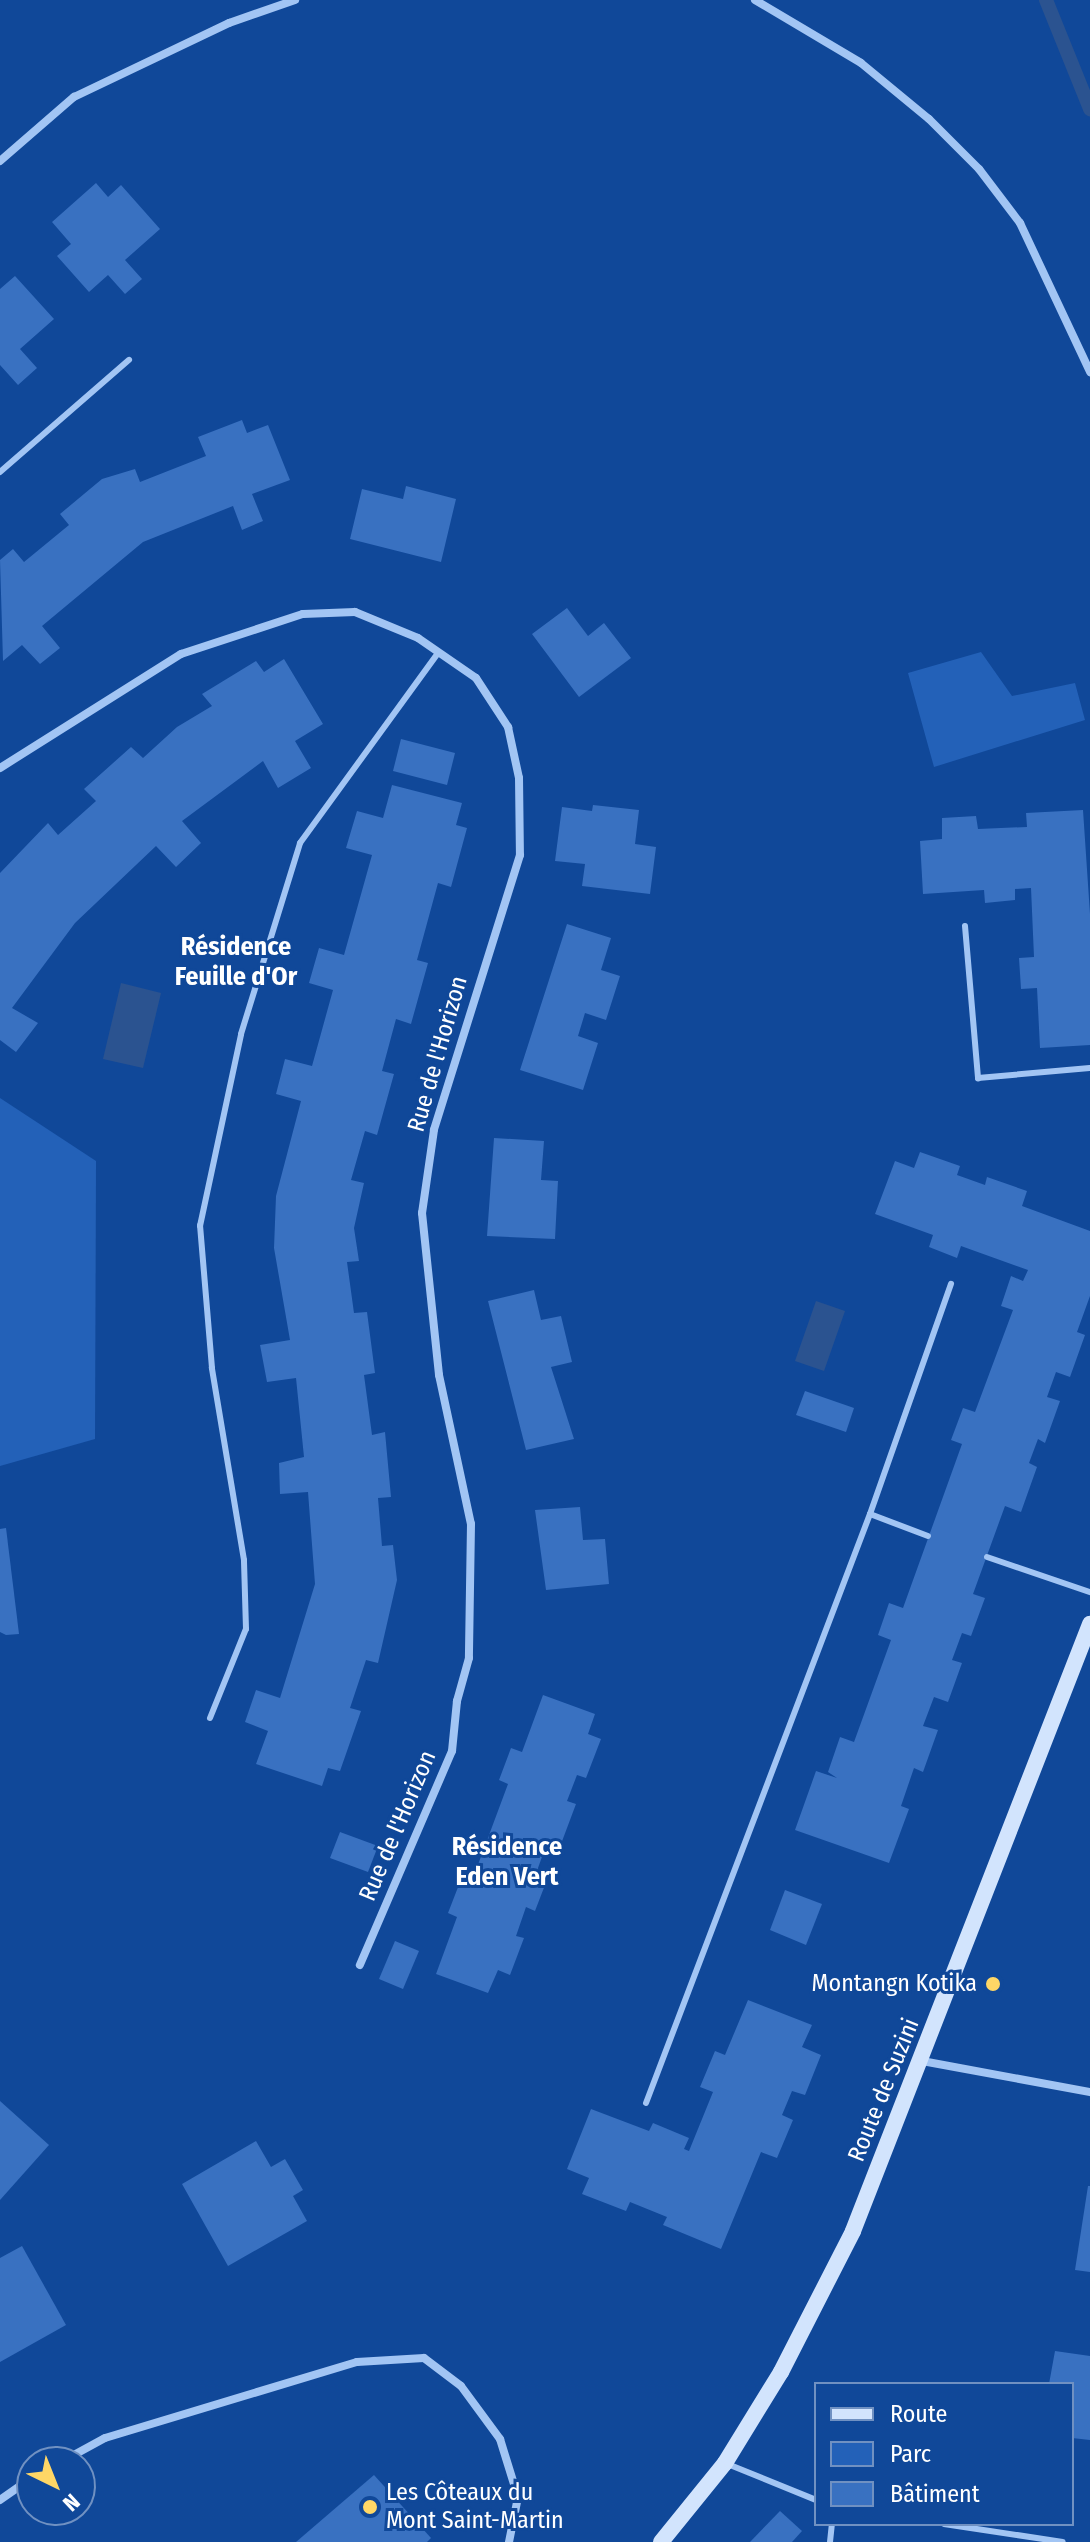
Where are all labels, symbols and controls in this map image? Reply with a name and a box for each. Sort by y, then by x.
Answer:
district label: Résidence Feuille d'Or [175,931,297,992]
street label: Rue de l'Horizon [402,973,474,1135]
street label: Rue de l'Horizon [353,1747,443,1905]
district label: Résidence Eden Vert [452,1831,562,1892]
place label: Montangn Kotika [812,1970,977,1998]
marker: Montangn Kotika [984,1975,1002,1993]
street label: Route de Suzini [842,2014,926,2166]
legend [814,2382,1074,2526]
text: Route [890,2400,947,2428]
text: Parc [890,2440,931,2468]
north arrow [16,2446,96,2526]
place label: Les Côteaux du Mont Saint-Martin [386,2479,564,2535]
text: Bâtiment [890,2480,980,2508]
text: N [57,2488,85,2517]
marker: Les Côteaux du Mont Saint-Martin [361,2498,379,2516]

